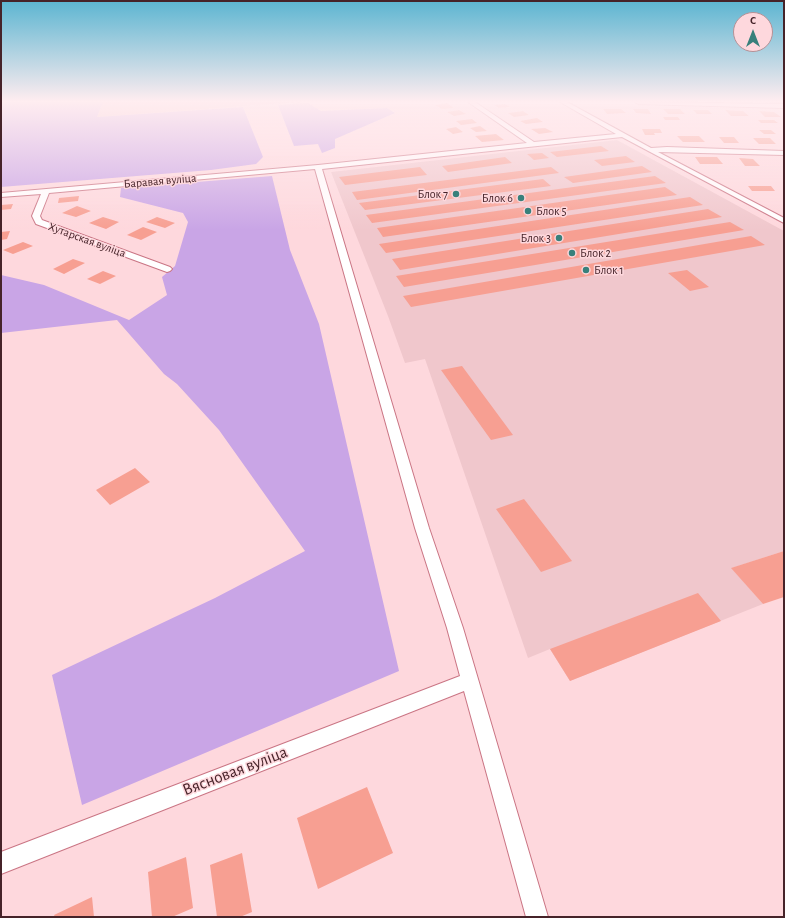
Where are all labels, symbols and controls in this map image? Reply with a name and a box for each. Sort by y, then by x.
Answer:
north arrow [733,12,773,52]
text: С [750,15,756,26]
street label: Баравая вуліца [123,171,197,191]
place label: Блок 7 [417,187,448,201]
marker: Блок 7 [451,189,461,199]
place label: Блок 6 [482,191,513,205]
marker: Блок 6 [516,193,526,203]
place label: Блок 5 [536,204,567,218]
marker: Блок 5 [523,206,533,216]
street label: Хутарская вуліца [46,219,128,261]
place label: Блок 3 [521,231,551,245]
marker: Блок 3 [554,233,564,243]
place label: Блок 2 [580,246,611,260]
marker: Блок 2 [567,248,577,258]
place label: Блок 1 [594,263,624,277]
marker: Блок 1 [581,265,591,275]
street label: Вясновая вуліца [180,742,290,800]

